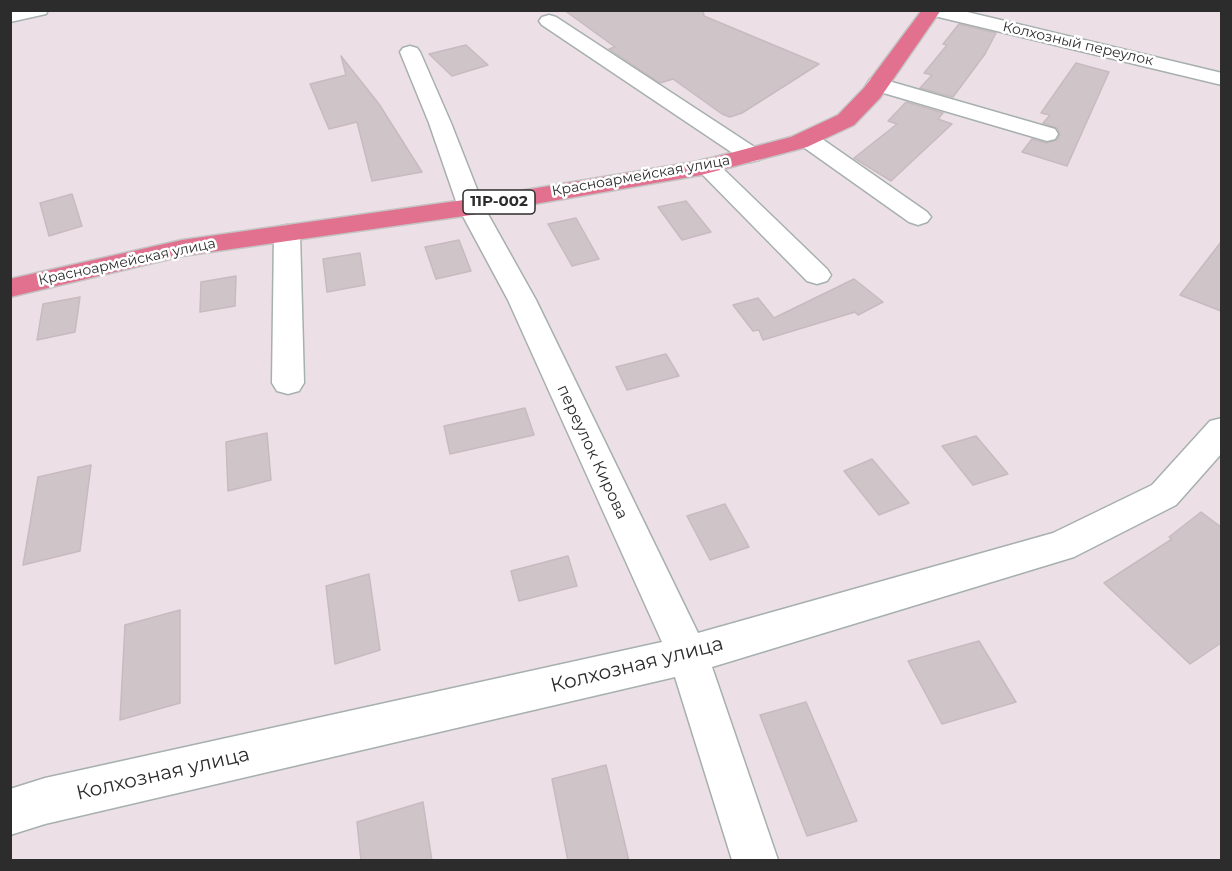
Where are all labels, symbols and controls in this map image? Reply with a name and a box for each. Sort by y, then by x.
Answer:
street label: Колхозный переулок [1001,19,1155,69]
street label: Красноармейская улица [551,152,731,200]
road number: 11Р-002 [463,190,535,214]
street label: Красноармейская улица [37,235,217,289]
street label: переулок Кирова [552,382,632,522]
street label: Колхозная улица [548,632,726,698]
street label: Колхозная улица [74,742,252,806]

